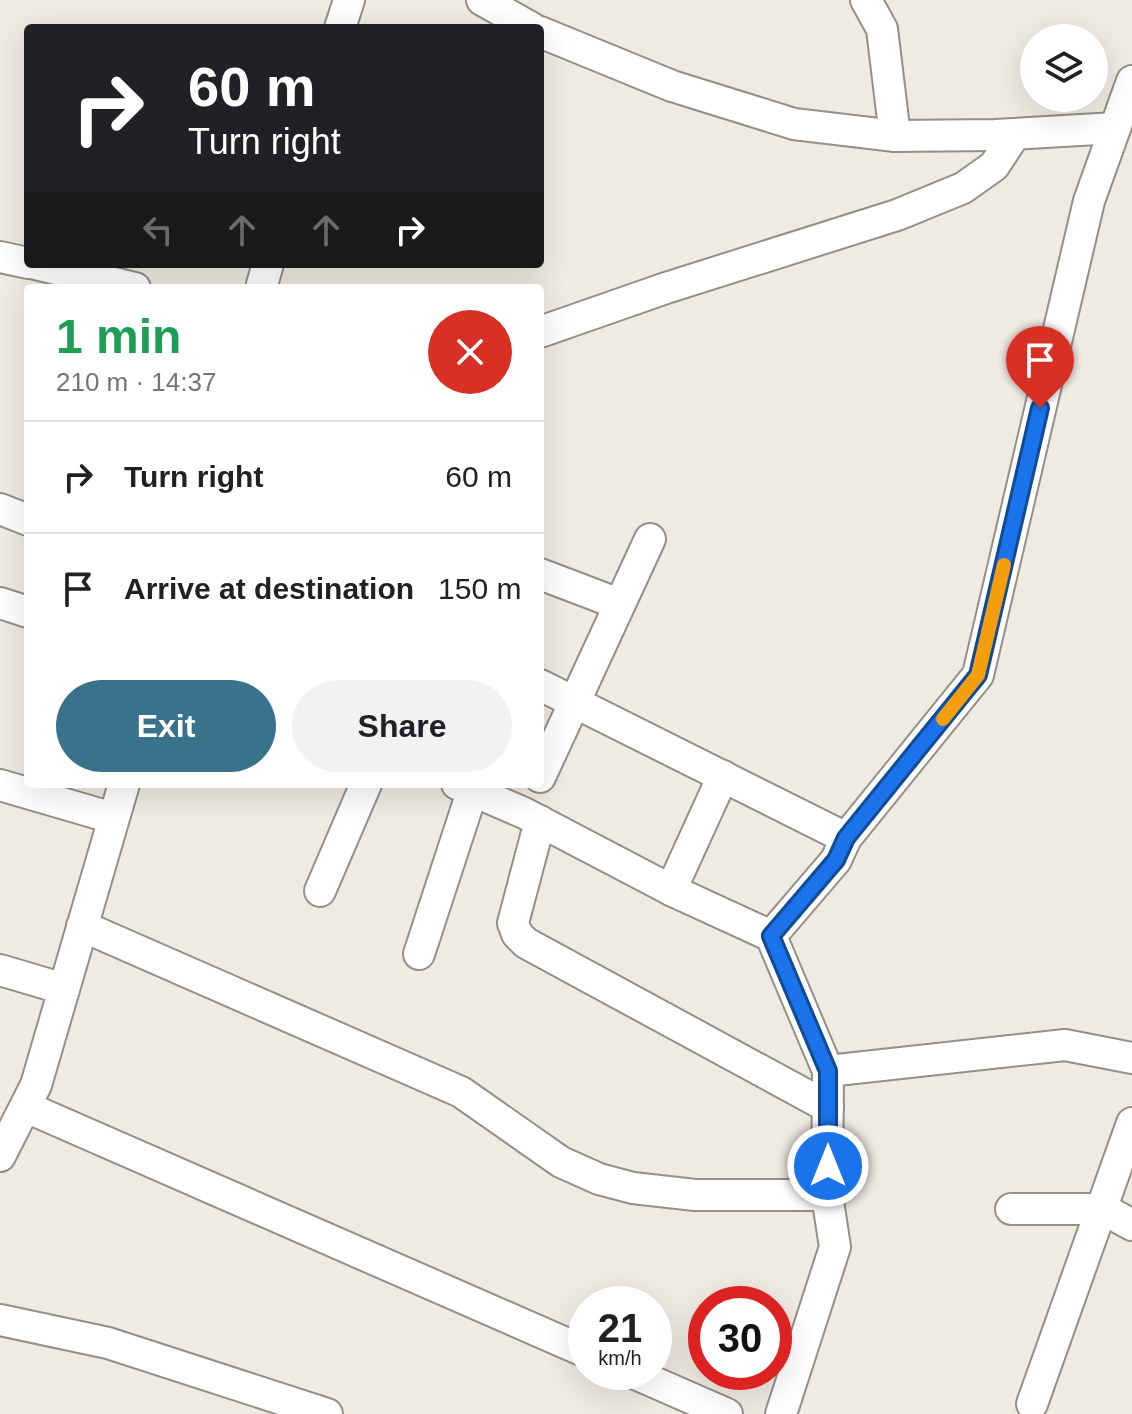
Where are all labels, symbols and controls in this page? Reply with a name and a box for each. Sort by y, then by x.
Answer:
map controls [1020,24,1108,112]
button: layers [1020,24,1108,112]
text: 60 m [188,55,316,118]
icon: right [56,56,160,160]
text: Turn right [188,121,341,162]
icon: left [136,208,180,252]
icon: ahead [220,208,264,252]
icon: ahead [304,208,348,252]
icon: right [388,208,432,252]
text: 1 min [56,310,181,363]
button: close [428,310,512,394]
pin [1006,326,1074,408]
icon: arrive [1018,338,1062,382]
text: 210 m · 14:37 [56,367,216,397]
icon: right [56,455,100,499]
text: Turn right [124,460,263,493]
text: 60 m [445,460,512,493]
icon: arrive [56,567,100,611]
text: Arrive at destination [124,572,414,605]
text: 150 m [438,572,521,605]
button: Exit [56,680,276,772]
button: Share [292,680,512,772]
position arrow [786,1124,870,1208]
speed limit sign: 30 [688,1286,792,1390]
text: 21 [598,1306,642,1350]
text: km/h [598,1347,642,1369]

